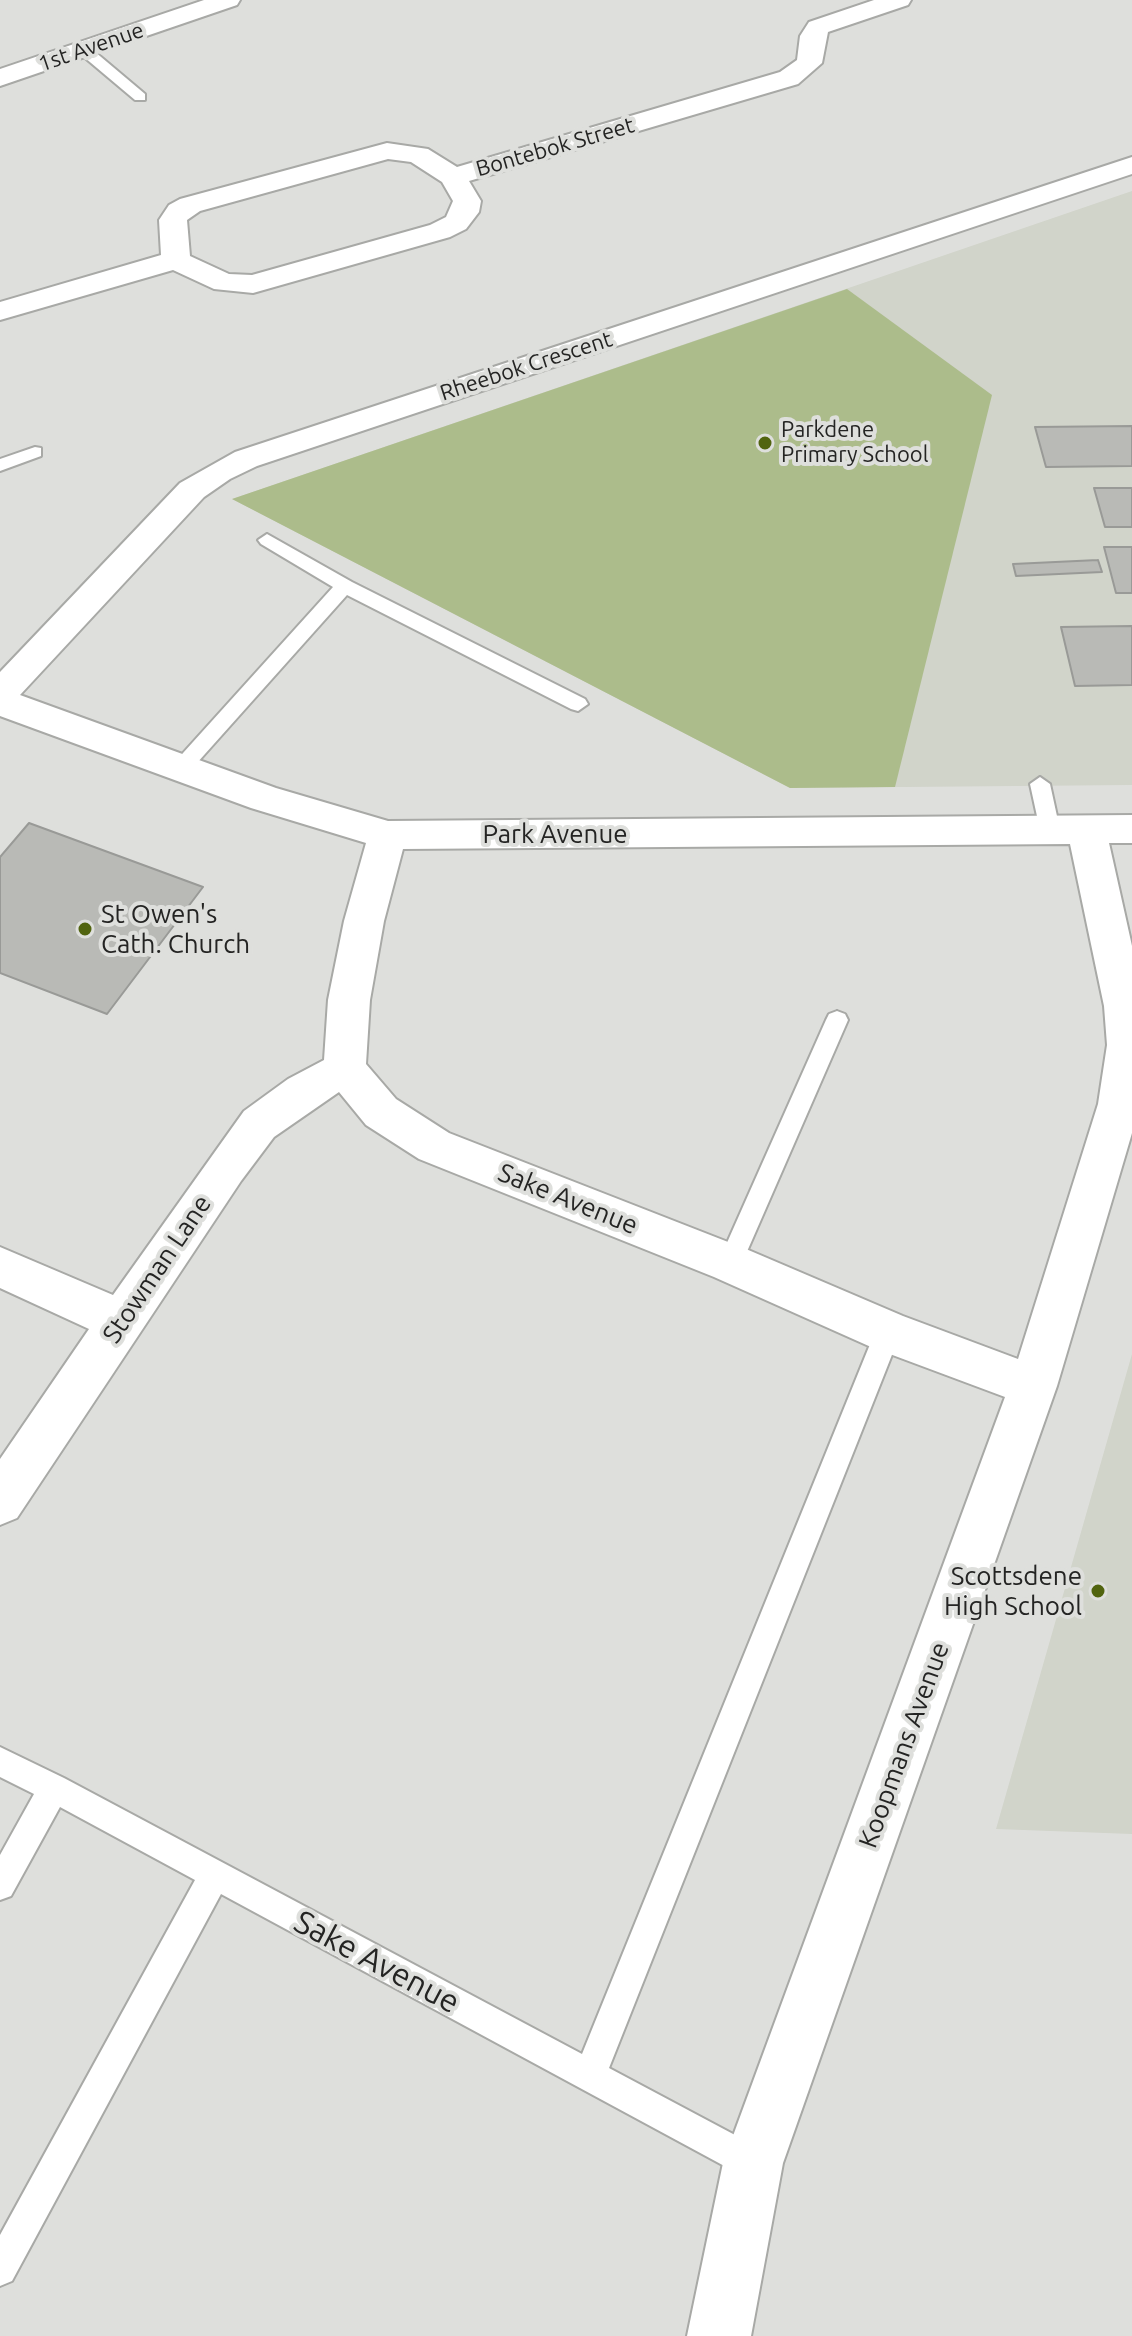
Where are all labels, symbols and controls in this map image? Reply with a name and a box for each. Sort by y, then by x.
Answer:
street label: 1st Avenue [35,17,147,77]
street label: Bontebok Street [473,112,637,182]
street label: Rheebok Crescent [437,326,615,406]
place label: Parkdene Primary School [781,417,928,468]
marker: Parkdene Primary School [756,434,774,452]
street label: Park Avenue [482,818,628,850]
place label: St Owen's Cath. Church [101,898,250,960]
marker: St Owen's Cath. Church [76,920,94,938]
street label: Sake Avenue [494,1157,642,1241]
street label: Stowman Lane [96,1189,218,1349]
place label: Scottsdene High School [944,1560,1082,1622]
marker: Scottsdene High School [1089,1582,1107,1600]
street label: Koopmans Avenue [852,1638,956,1852]
street label: Sake Avenue [288,1902,466,2022]

